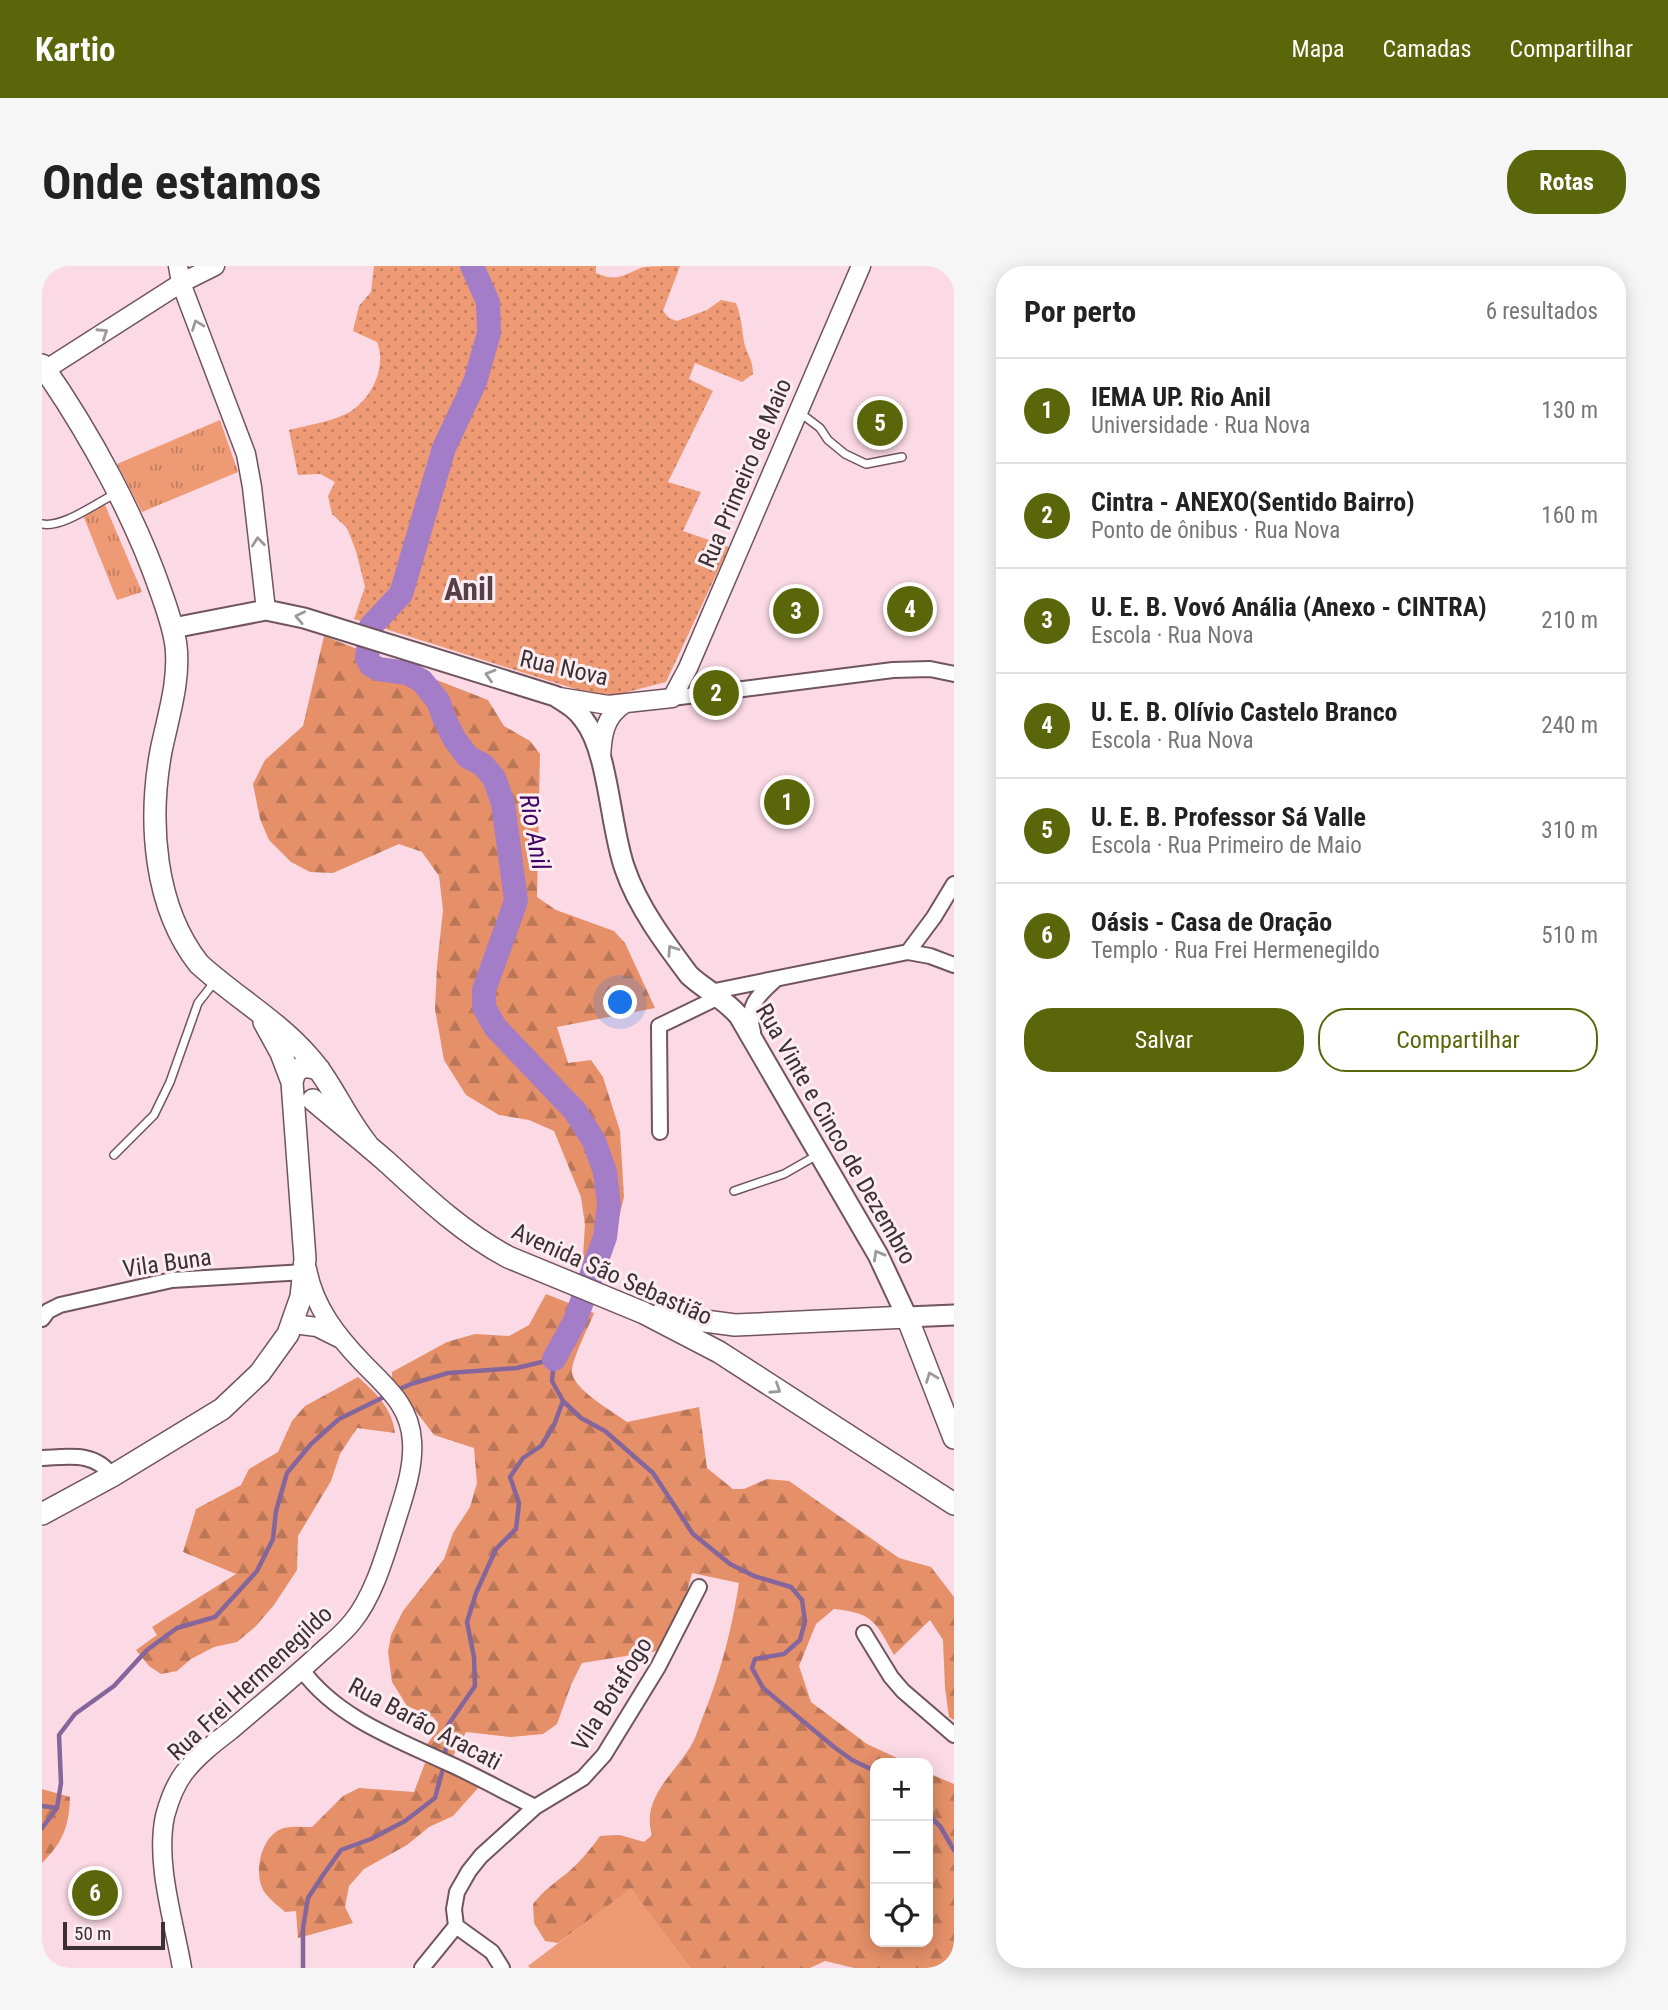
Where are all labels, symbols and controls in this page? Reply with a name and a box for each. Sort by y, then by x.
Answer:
text: Kartio [35,30,115,69]
text: Mapa [1292,35,1345,63]
text: Camadas [1383,35,1472,63]
text: Compartilhar [1510,35,1633,63]
button: Rotas [1507,150,1626,214]
text: Onde estamos [42,154,322,211]
text: Por perto [1024,294,1136,329]
text: 6 resultados [1486,298,1598,325]
one-way arrow [192,319,206,331]
one-way arrow [95,329,108,342]
street label: Rua Primeiro de Maio [692,374,798,572]
text: IEMA UP. Rio Anil [1091,382,1271,412]
pin: 5 [857,397,903,449]
text: 1 [1041,397,1053,424]
text: 130 m [1541,397,1598,424]
text: Universidade · Rua Nova [1091,412,1310,439]
text: Cintra - ANEXO(Sentido Bairro) [1091,487,1415,517]
text: 2 [1041,502,1053,529]
text: 160 m [1541,502,1598,529]
text: Ponto de ônibus · Rua Nova [1091,517,1340,544]
one-way arrow [251,536,266,548]
district label: Anil [444,570,494,608]
pin: 4 [887,583,933,635]
pin: 3 [773,585,819,637]
text: U. E. B. Vovó Anália (Anexo - CINTRA) [1091,592,1487,622]
text: 3 [1041,607,1053,634]
text: 210 m [1541,607,1598,634]
one-way arrow [294,611,306,625]
text: Escola · Rua Nova [1091,622,1253,649]
street label: Rua Nova [517,644,611,692]
pin: 2 [693,667,739,719]
one-way arrow [485,669,497,684]
text: U. E. B. Olívio Castelo Branco [1091,697,1398,727]
text: 4 [1041,712,1053,739]
text: 240 m [1541,712,1598,739]
text: Escola · Rua Nova [1091,727,1253,754]
pin: 1 [764,776,810,828]
water label: Rio Anil [514,792,557,873]
text: U. E. B. Professor Sá Valle [1091,802,1366,832]
text: 5 [1041,817,1053,844]
text: 310 m [1541,817,1598,844]
text: Escola · Rua Primeiro de Maio [1091,832,1362,859]
text: Oásis - Casa de Oração [1091,907,1332,937]
text: 6 [1041,922,1053,949]
text: 510 m [1541,922,1598,949]
text: Templo · Rua Frei Hermenegildo [1091,937,1380,964]
one-way arrow [667,944,680,957]
your location [603,985,637,1019]
street label: Rua Vinte e Cinco de Dezembro [750,999,922,1269]
button: Salvar [1024,1008,1304,1072]
button: Compartilhar [1318,1008,1598,1072]
street label: Avenida São Sebastião [508,1217,716,1331]
street label: Vila Buna [121,1243,213,1283]
one-way arrow [873,1250,886,1262]
one-way arrow [925,1372,939,1384]
one-way arrow [768,1381,781,1394]
street label: Rua Frei Hermenegildo [162,1600,338,1766]
street label: Vila Botafogo [566,1632,658,1756]
street label: Rua Barão Aracati [344,1672,506,1776]
map controls [870,1758,933,1947]
button: + [870,1758,933,1821]
button: − [870,1821,933,1884]
pin: 6 [72,1867,118,1919]
button: locate [870,1884,933,1947]
scale bar [63,1919,164,1951]
text: 50 m [74,1922,111,1945]

